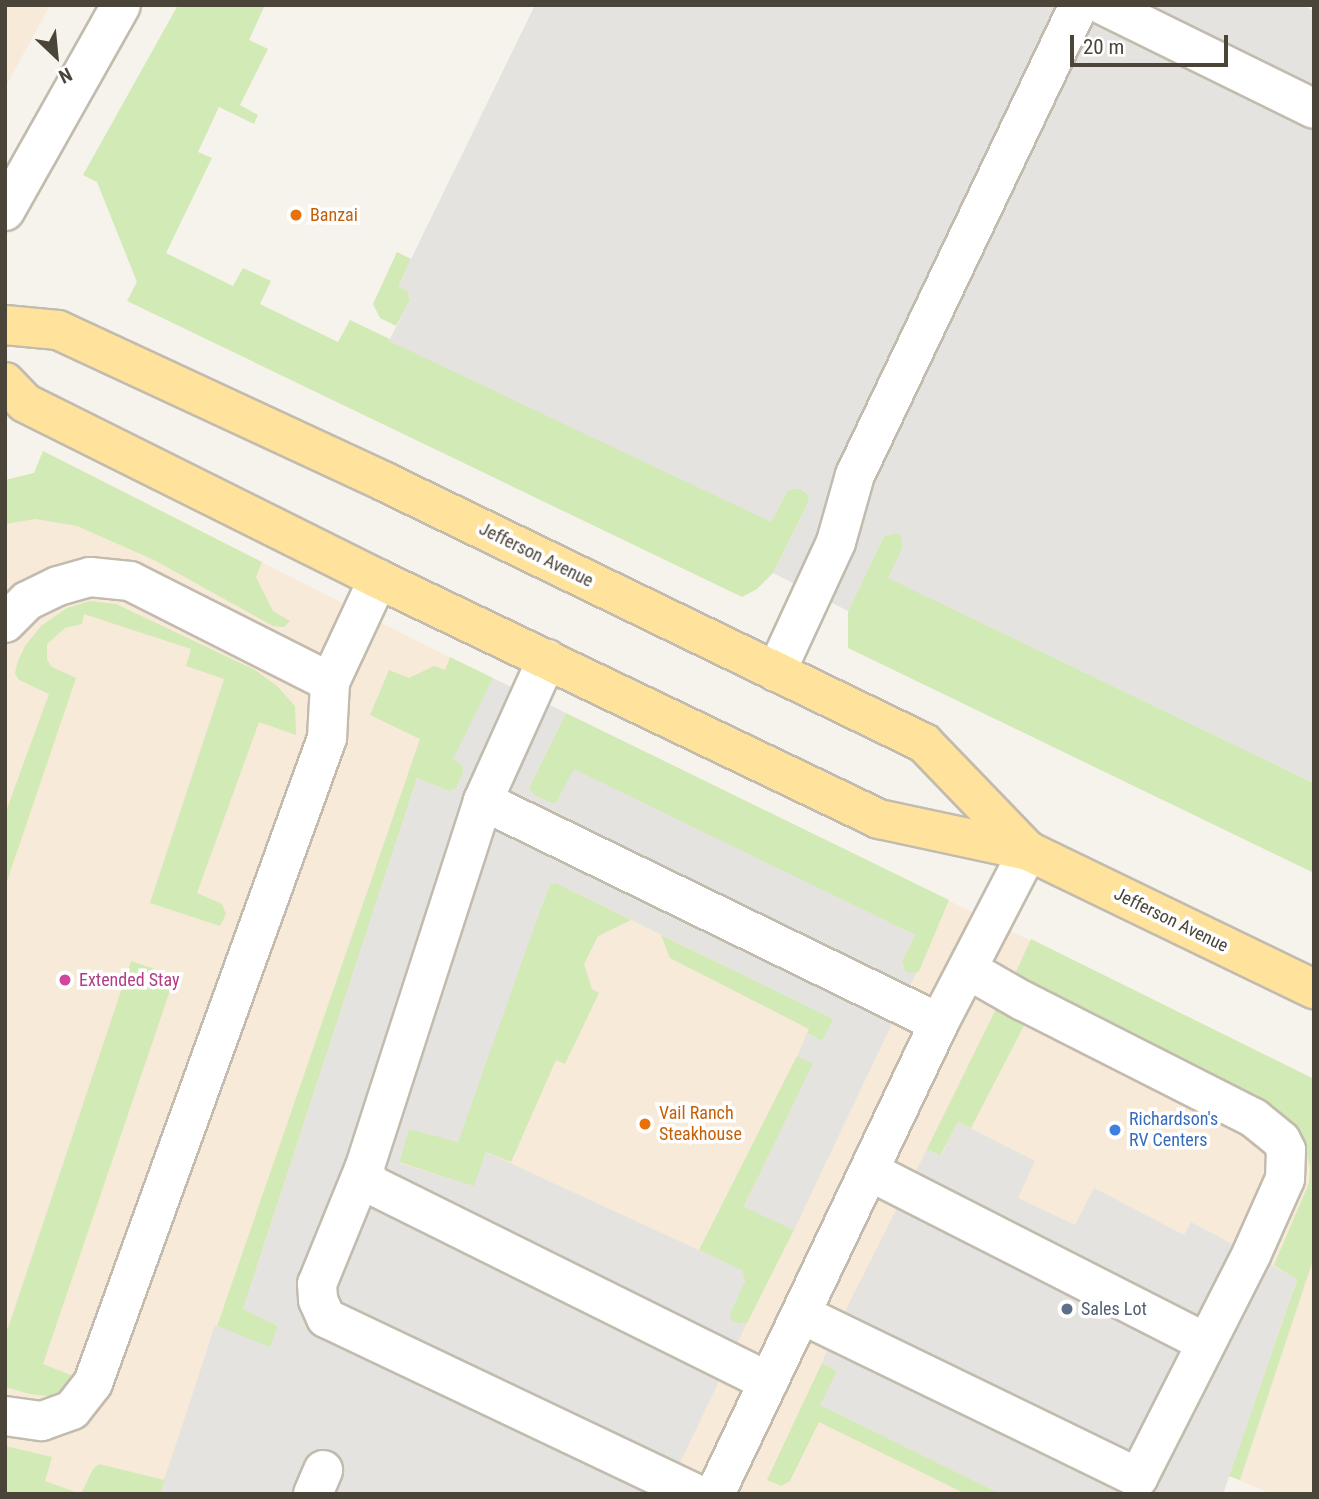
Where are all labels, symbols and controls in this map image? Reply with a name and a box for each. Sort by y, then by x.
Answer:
north arrow [21,21,91,91]
scale bar [1074,21,1232,65]
text: 20 m [1083,35,1124,59]
text: N [55,62,76,88]
place label: Banzai [310,204,358,226]
marker: Banzai [288,207,304,223]
street label: Jefferson Avenue [475,518,597,592]
street label: Jefferson Avenue [1110,883,1232,957]
place label: Extended Stay [79,969,179,991]
marker: Extended Stay [57,972,73,988]
place label: Vail Ranch Steakhouse [659,1103,742,1146]
place label: Richardson's RV Centers [1129,1109,1218,1152]
marker: Vail Ranch Steakhouse [637,1116,653,1132]
marker: Richardson's RV Centers [1107,1122,1123,1138]
place label: Sales Lot [1081,1298,1147,1320]
marker: Sales Lot [1059,1301,1075,1317]

